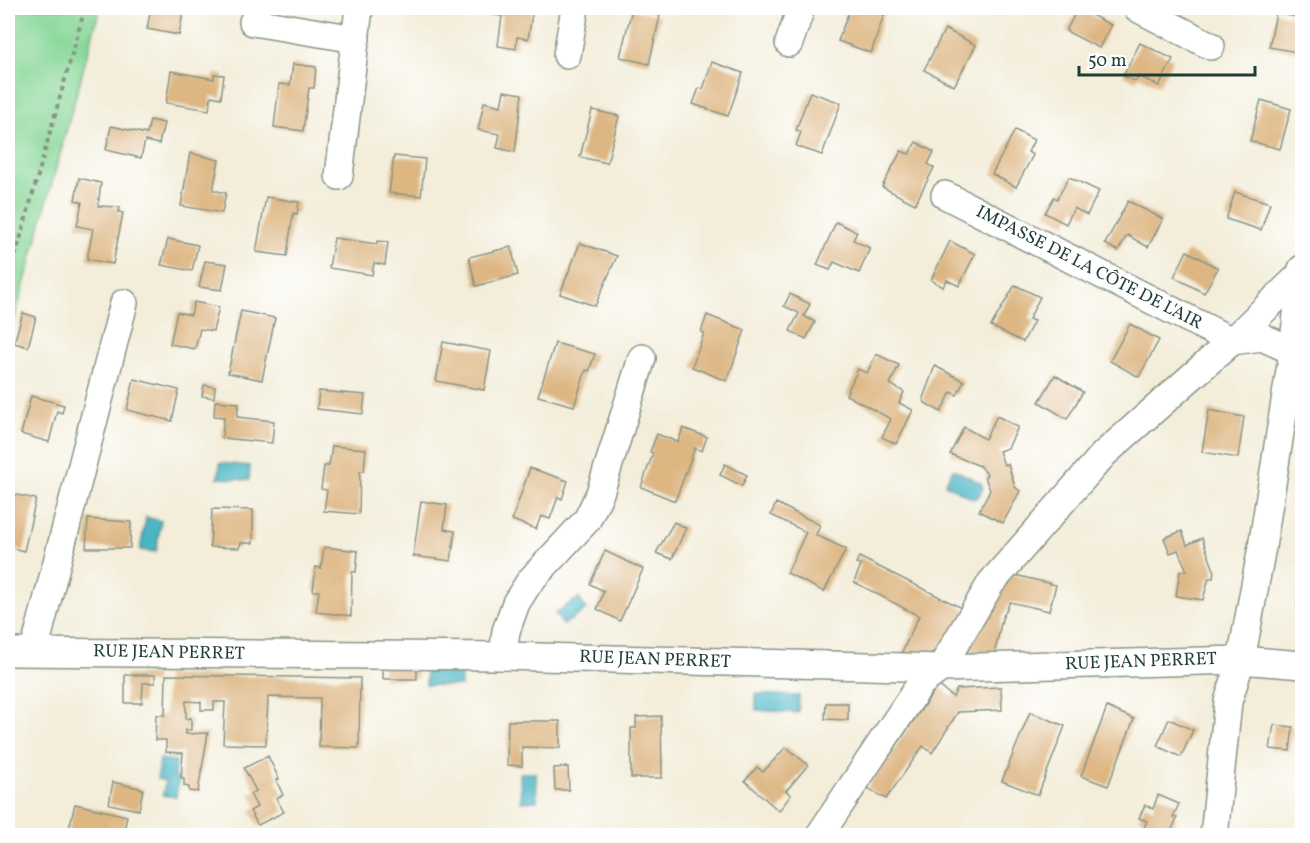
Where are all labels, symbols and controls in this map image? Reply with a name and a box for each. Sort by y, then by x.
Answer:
scale bar [1079,39,1254,77]
text: 50 m [1088,49,1127,74]
street label: IMPASSE DE LA CÔTE DE L'AIR [971,200,1207,336]
street label: RUE JEAN PERRET [93,639,246,667]
street label: RUE JEAN PERRET [579,645,732,675]
street label: RUE JEAN PERRET [1065,647,1218,677]

